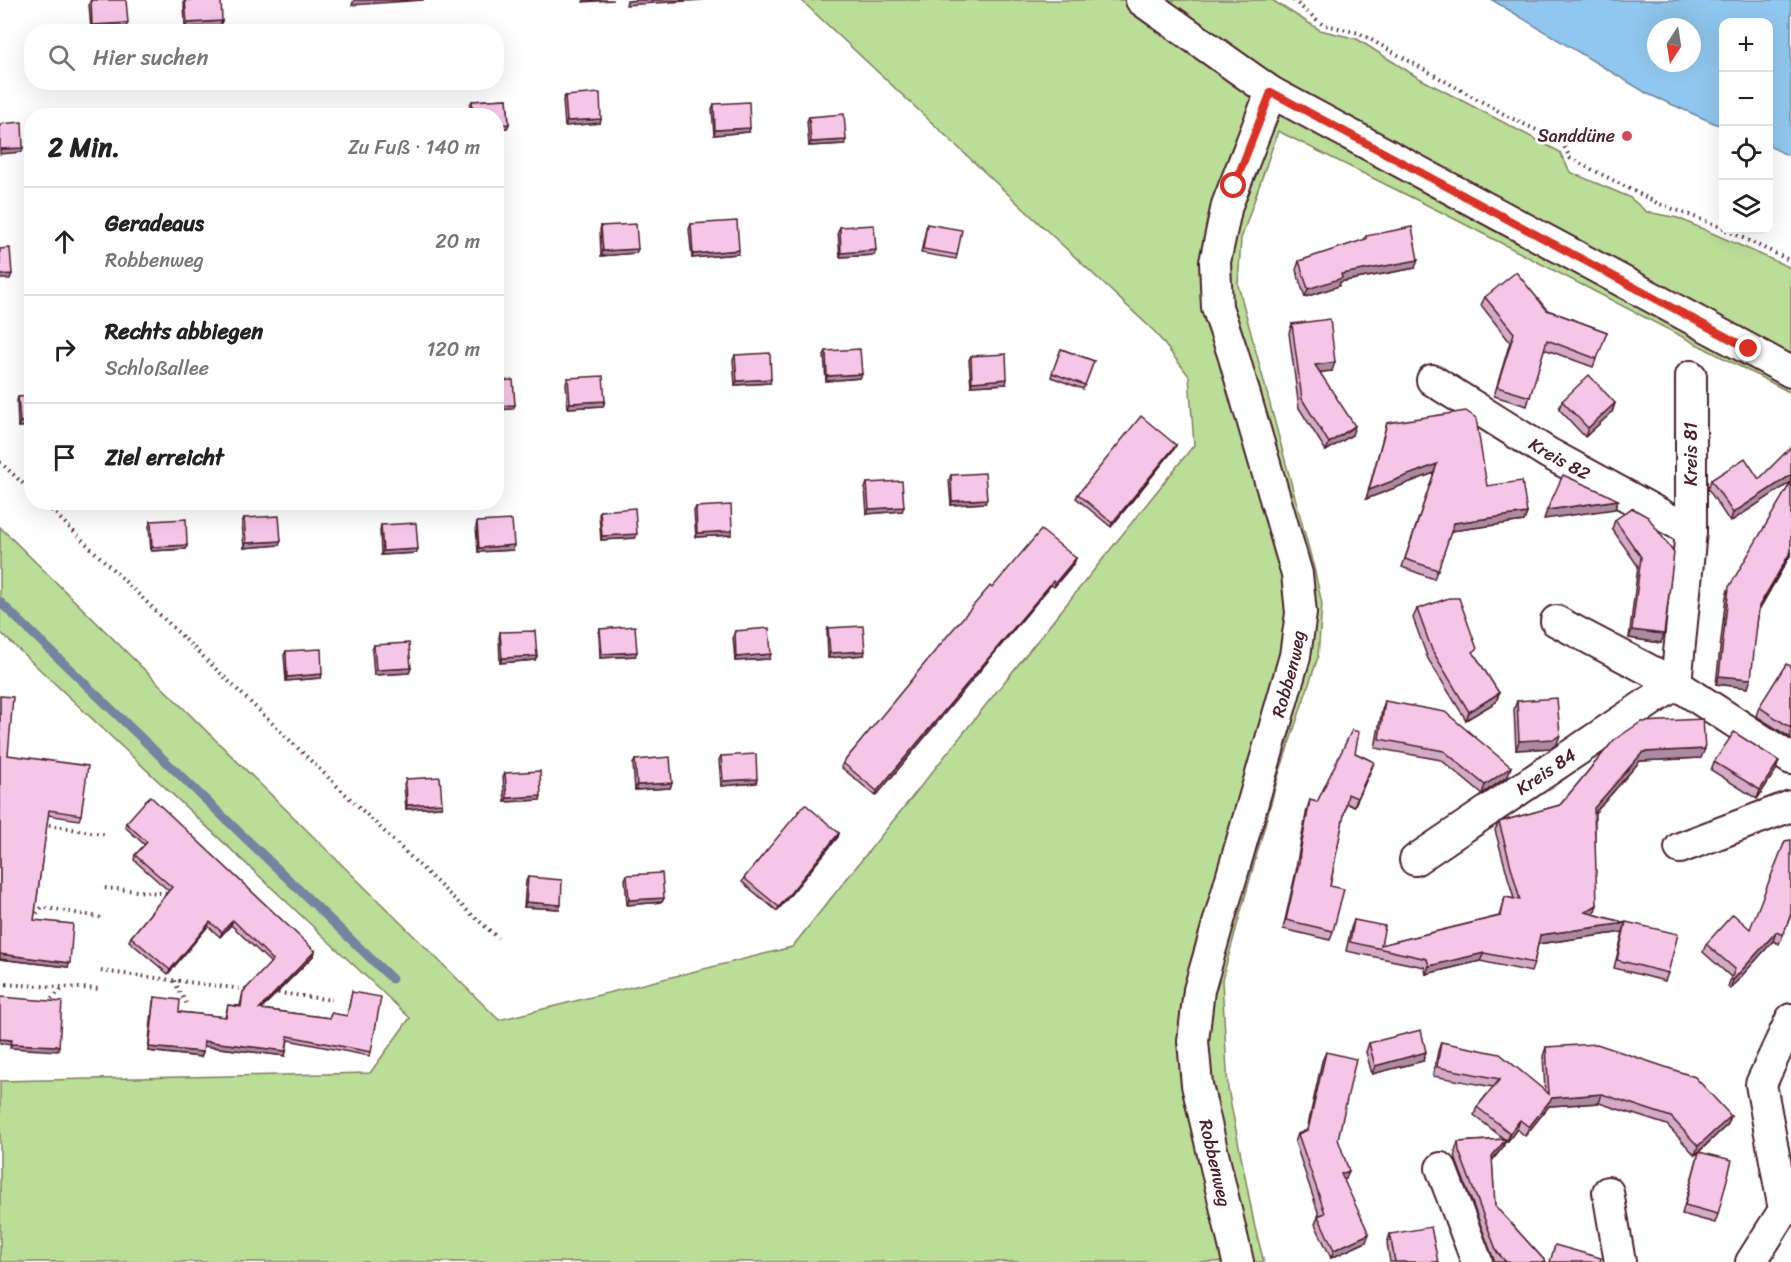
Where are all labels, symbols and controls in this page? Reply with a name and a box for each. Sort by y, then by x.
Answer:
north arrow [1647,18,1701,72]
map controls [1719,18,1773,234]
button: + [1719,18,1773,72]
search box [24,24,504,90]
text: Hier suchen [93,38,208,77]
icon: search [45,41,78,74]
button: − [1719,72,1773,126]
place label: Sanddüne [1537,120,1615,152]
text: 2 Min. [48,124,120,170]
button: locate [1719,126,1773,180]
marker: Sanddüne [1620,129,1634,143]
text: Zu Fuß · 140 m [348,130,480,165]
route start [1220,172,1246,198]
button: layers [1719,180,1773,234]
text: Geradeaus [105,204,204,243]
text: 20 m [435,224,480,259]
icon: ahead [48,225,81,258]
text: Robbenweg [105,243,204,278]
text: Rechts abbiegen [105,312,263,351]
text: 120 m [427,332,480,367]
icon: right [48,333,81,366]
route end [1735,335,1761,361]
text: Schloßallee [105,351,209,386]
street label: Kreis 81 [1675,422,1707,486]
street label: Kreis 82 [1522,429,1596,489]
text: Ziel erreicht [105,438,224,477]
icon: arrive [48,441,81,474]
street label: Robbenweg [1262,628,1314,721]
street label: Kreis 84 [1509,739,1583,804]
street label: Robbenweg [1189,1116,1241,1210]

